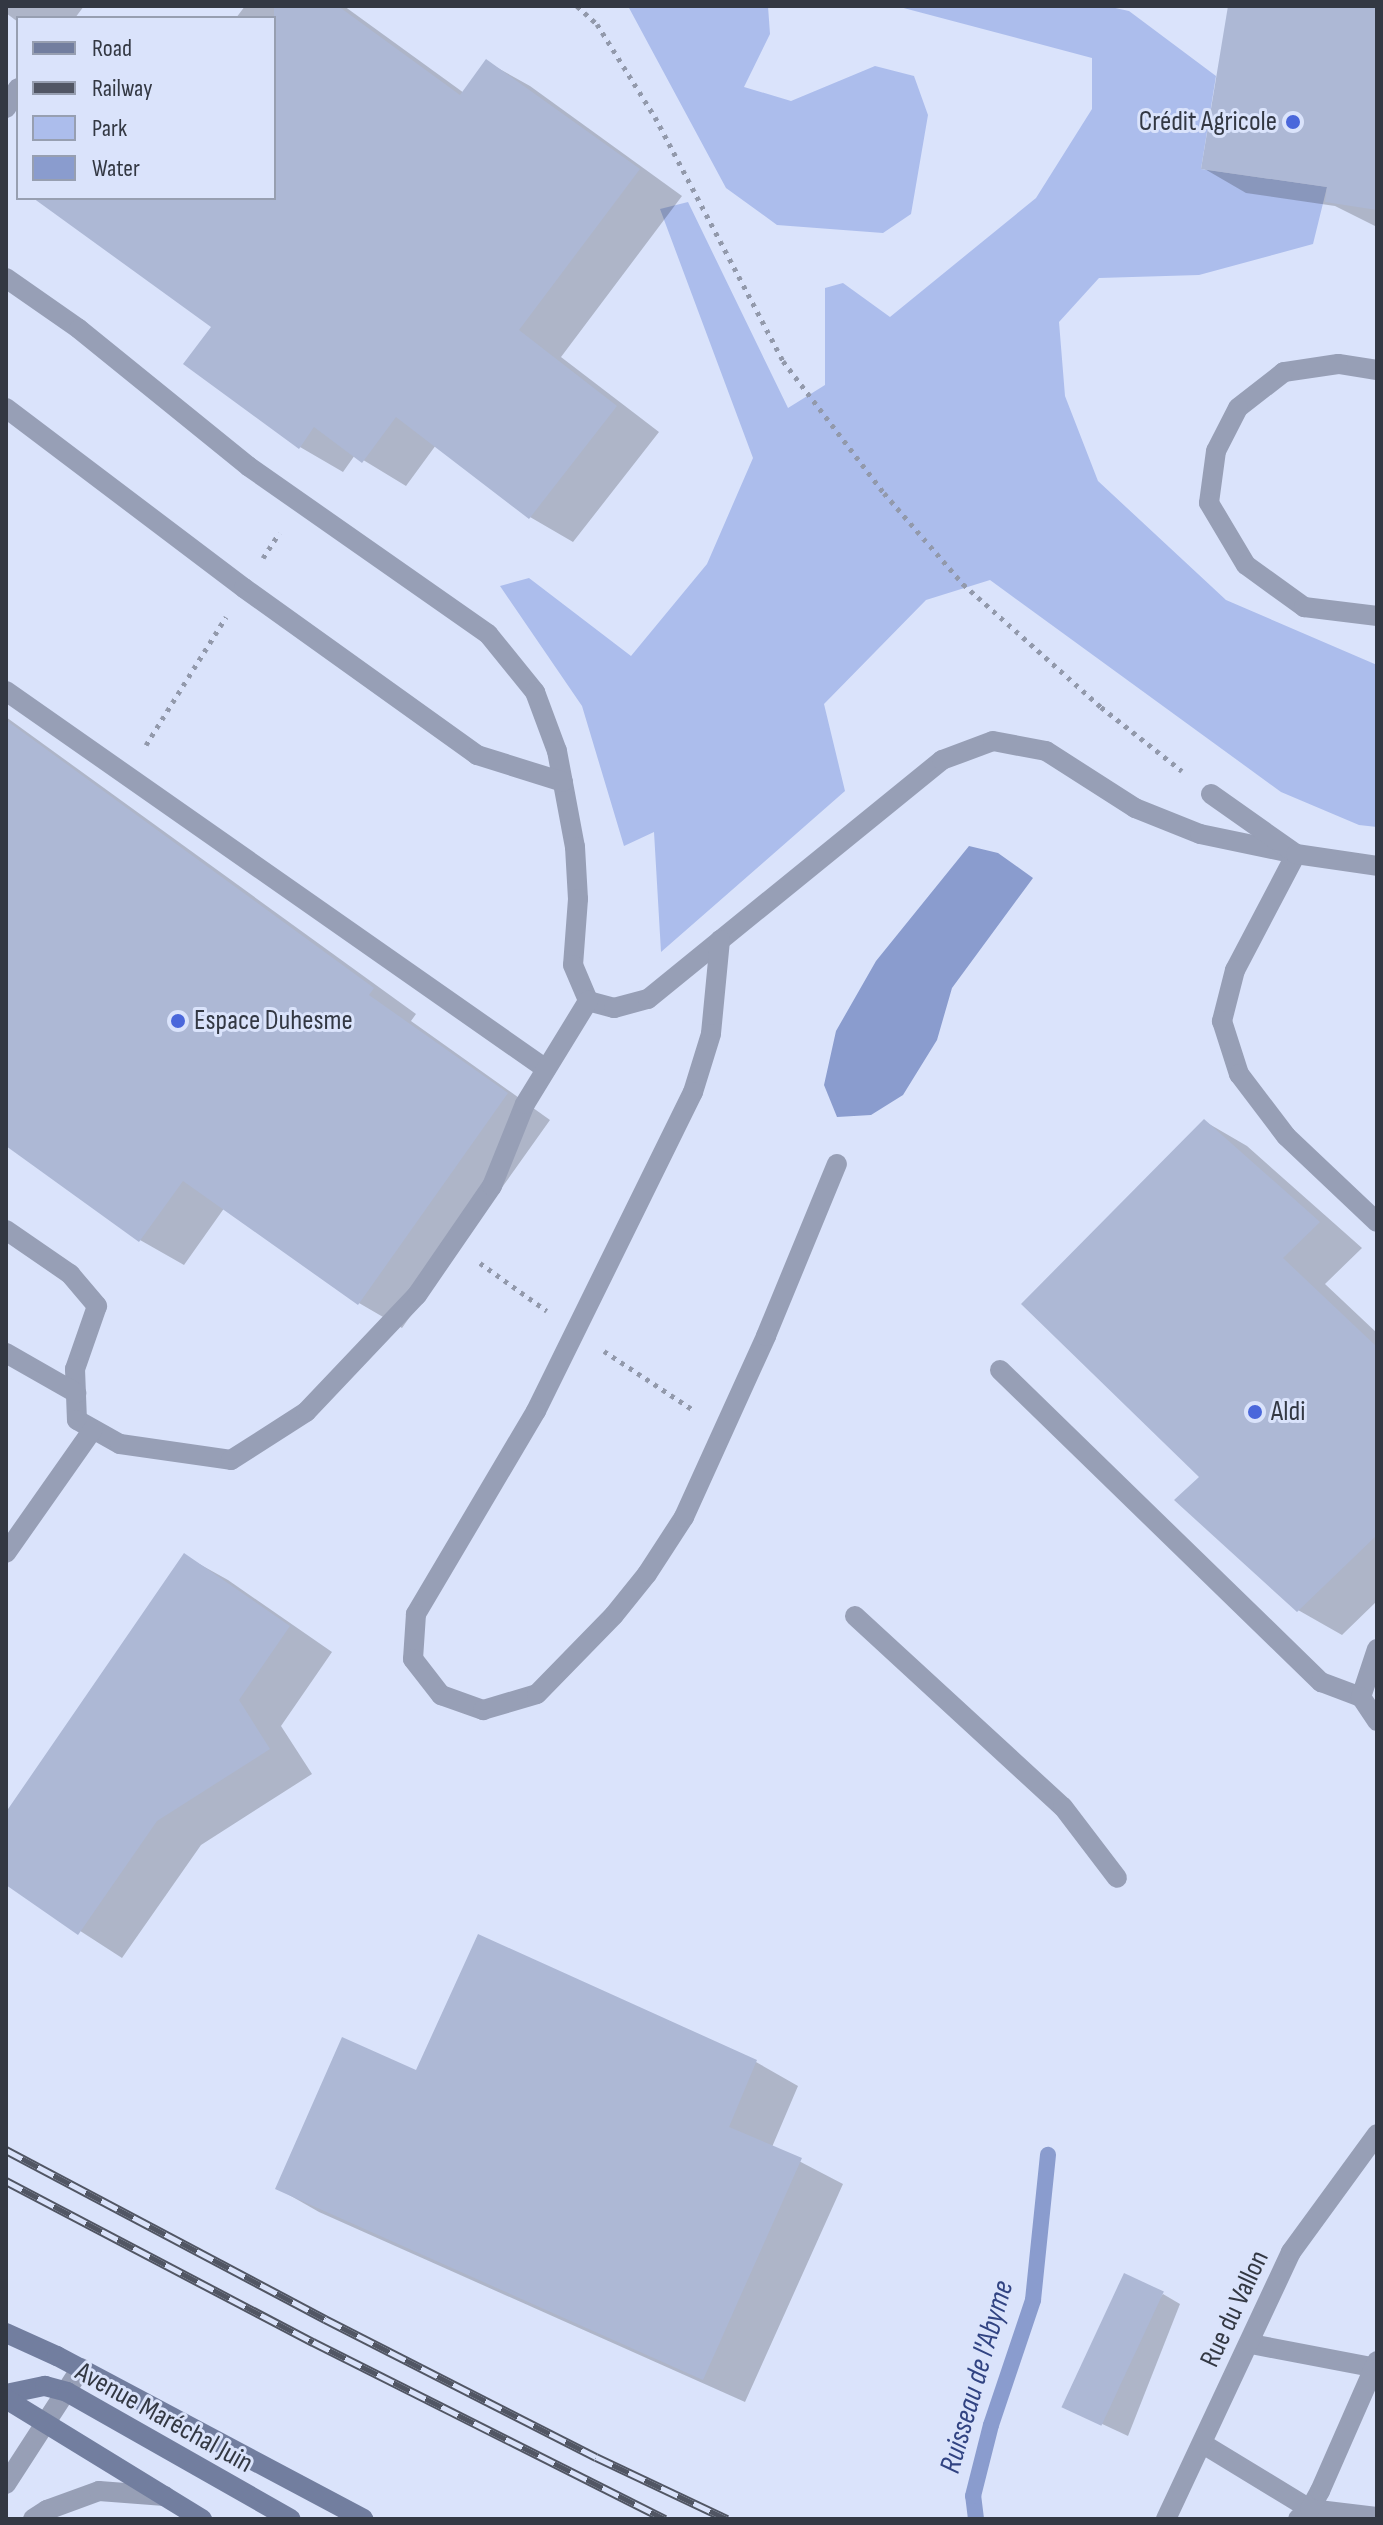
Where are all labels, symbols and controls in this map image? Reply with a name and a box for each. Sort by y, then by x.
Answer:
legend [16,16,276,200]
text: Road [92,34,132,63]
text: Railway [92,74,152,103]
place label: Crédit Agricole [1139,105,1277,139]
marker: Crédit Agricole [1284,113,1302,131]
text: Park [92,114,127,143]
text: Water [92,154,140,183]
place label: Espace Duhesme [194,1004,353,1038]
marker: Espace Duhesme [169,1012,187,1030]
place label: Aldi [1271,1395,1305,1429]
marker: Aldi [1246,1403,1264,1421]
street label: Rue du Vallon [1193,2245,1277,2373]
water label: Ruisseau de l'Abyme [932,2277,1022,2477]
street label: Avenue Maréchal Juin [70,2355,258,2481]

